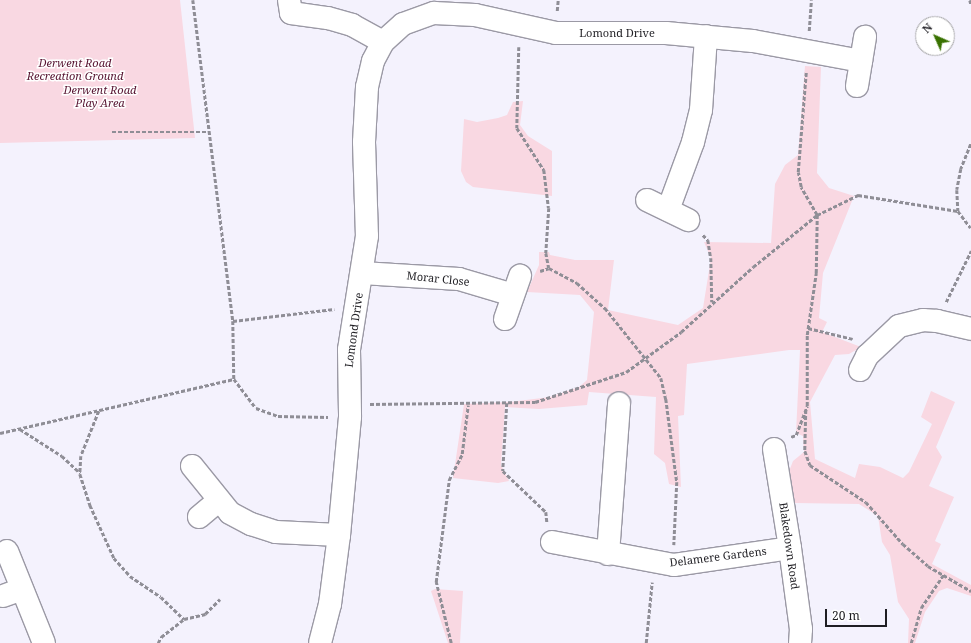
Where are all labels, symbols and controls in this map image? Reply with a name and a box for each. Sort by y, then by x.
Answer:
north arrow [915,16,955,56]
text: N [918,20,935,36]
street label: Lomond Drive [579,26,655,40]
park label: Derwent Road Recreation Ground [27,57,123,83]
park label: Derwent Road Play Area [64,84,136,110]
street label: Morar Close [406,269,470,289]
street label: Lomond Drive [342,292,366,368]
street label: Blakedown Road [776,502,802,590]
street label: Delamere Gardens [669,545,767,569]
scale bar [827,601,889,627]
text: 20 m [832,607,860,624]

